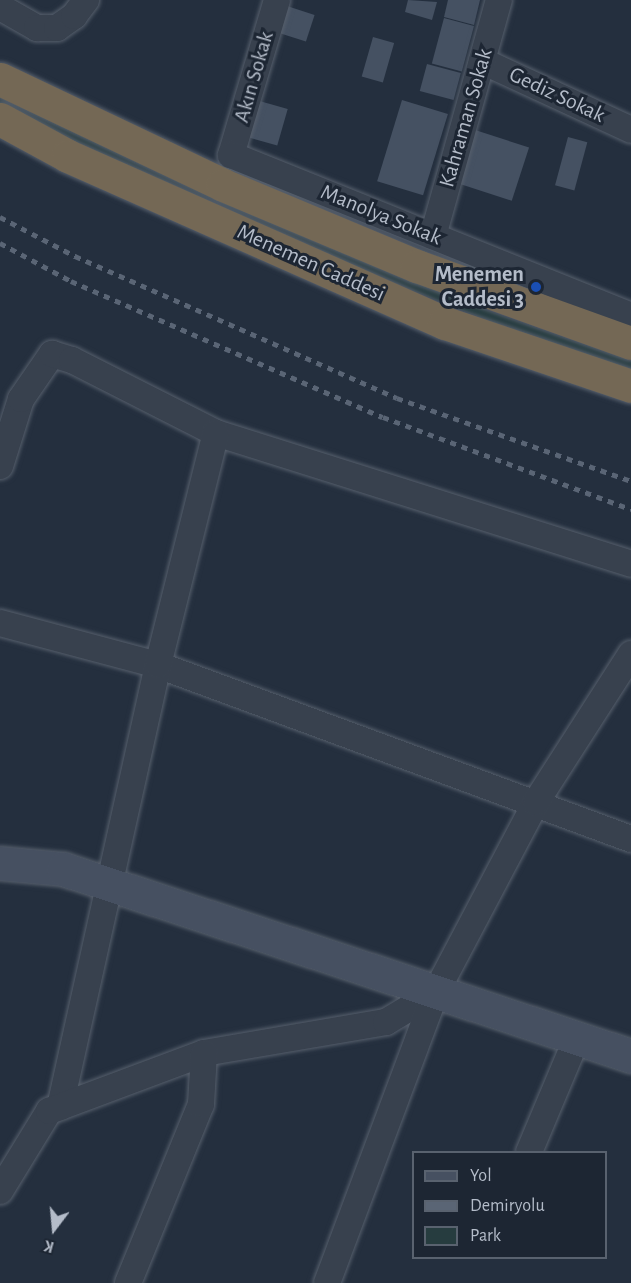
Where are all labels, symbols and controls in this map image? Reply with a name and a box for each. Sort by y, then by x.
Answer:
street label: Akın Sokak [228,28,280,126]
street label: Kahraman Sokak [434,46,498,190]
street label: Gediz Sokak [505,61,609,129]
street label: Manolya Sokak [317,179,445,251]
street label: Menemen Caddesi [233,219,389,307]
place label: Menemen Caddesi 3 [435,261,524,312]
marker: Menemen Caddesi 3 [529,280,543,294]
legend [412,1151,607,1259]
text: Yol [470,1167,492,1185]
text: Demiryolu [470,1197,545,1215]
north arrow [24,1199,84,1259]
text: Park [470,1227,501,1245]
text: K [42,1237,56,1255]

